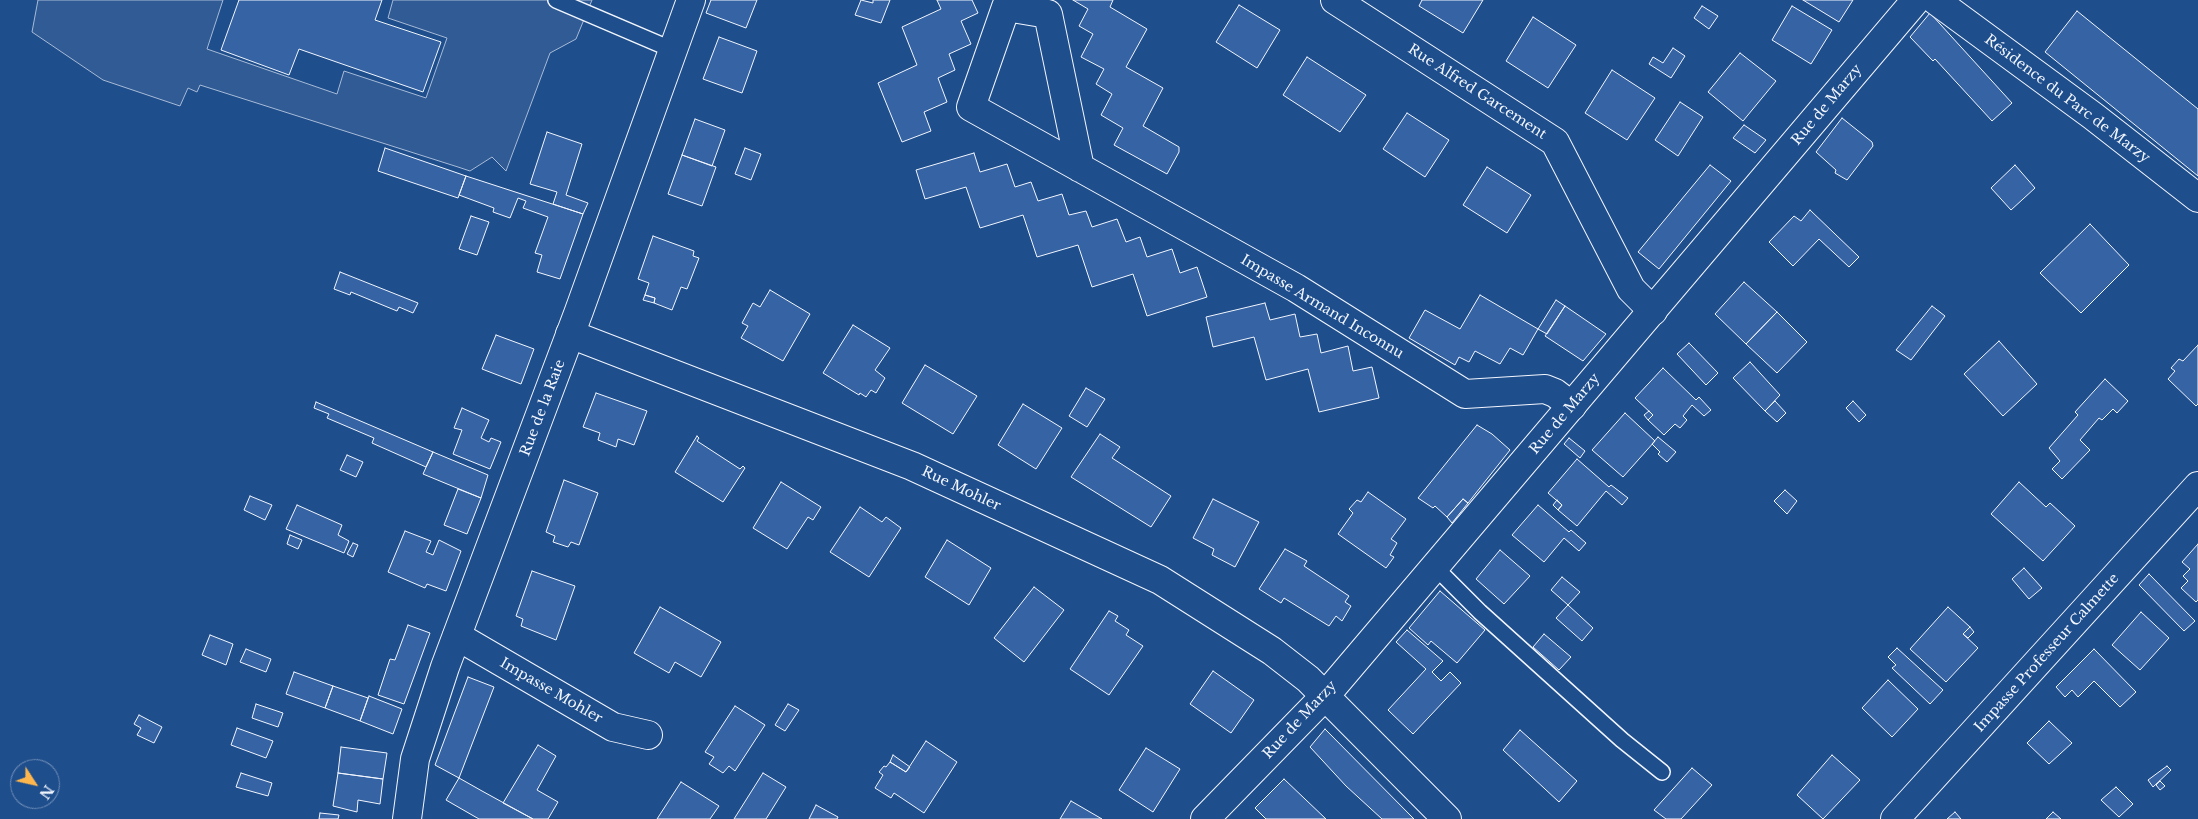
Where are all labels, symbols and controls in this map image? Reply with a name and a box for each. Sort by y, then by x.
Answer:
street label: Résidence du Parc de Marzy [1981,31,2153,167]
street label: Rue Alfred Garcement [1405,41,1549,143]
street label: Rue de Marzy [1788,61,1866,149]
street label: Impasse Armand Inconnu [1238,252,1406,362]
street label: Rue de la Raie [517,357,569,459]
street label: Rue de Marzy [1526,370,1604,458]
street label: Rue Mohler [919,463,1003,515]
street label: Impasse Professeur Calmette [1971,570,2123,736]
street label: Impasse Mohler [497,655,605,727]
street label: Rue de Marzy [1260,678,1340,762]
north arrow [10,759,60,809]
text: N [35,781,58,803]

